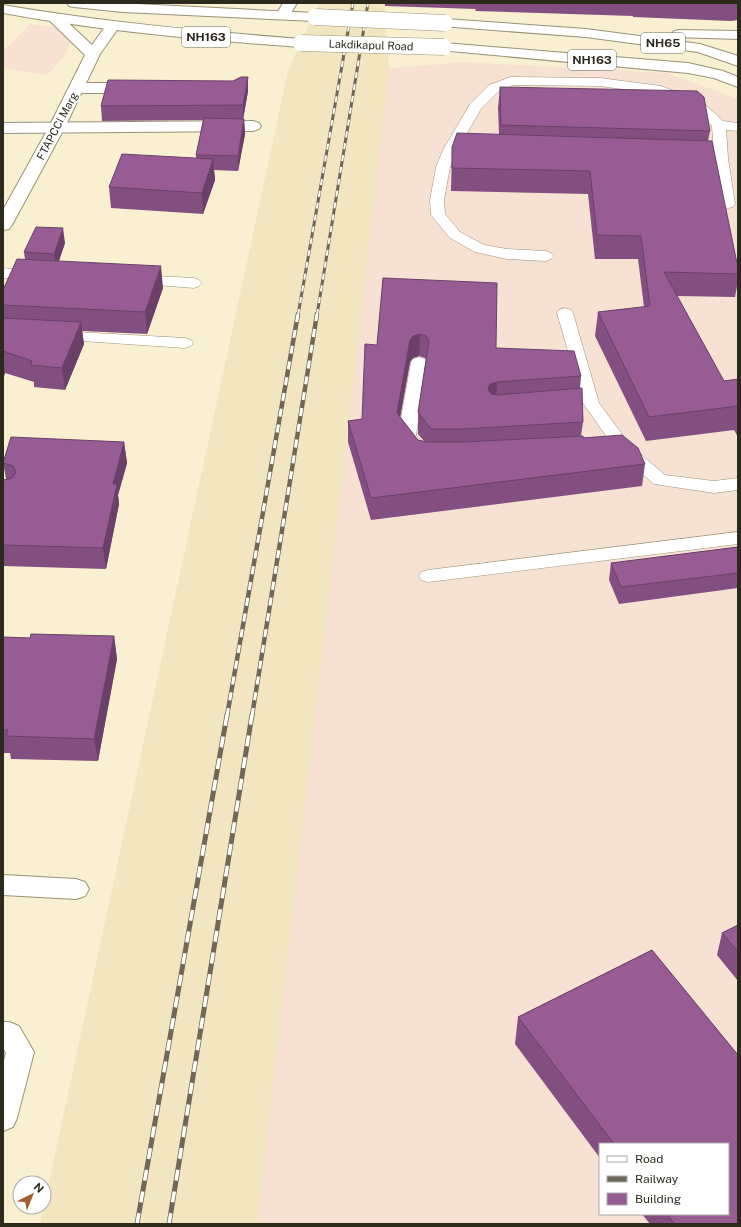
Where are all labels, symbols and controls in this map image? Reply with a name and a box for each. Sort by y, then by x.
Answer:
road number: NH163 [182,27,230,47]
road number: NH65 [641,33,685,53]
street label: Lakdikapul Road [328,38,414,52]
road number: NH163 [568,50,616,70]
street label: FTAPCCI Marg [34,90,80,162]
legend [599,1143,729,1215]
text: Road [635,1152,663,1166]
text: Railway [635,1172,679,1186]
north arrow [12,1175,52,1215]
text: N [32,1180,46,1195]
text: Building [635,1192,681,1206]

